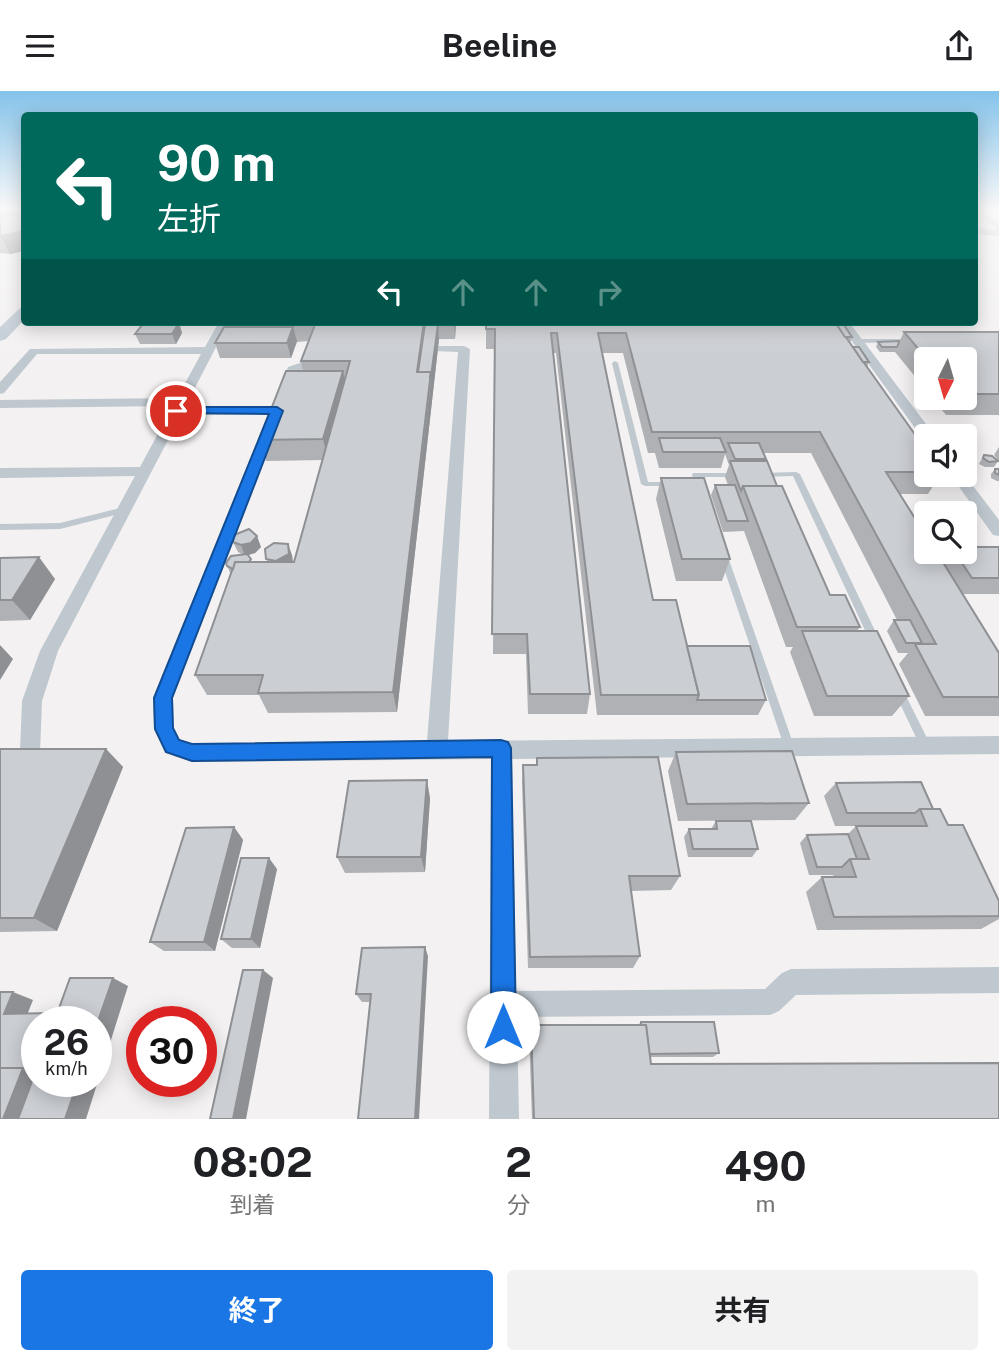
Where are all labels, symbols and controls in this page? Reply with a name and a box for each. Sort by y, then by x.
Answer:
icon: menu [21,27,59,65]
text: Beeline [442,27,557,64]
icon: share [940,27,978,65]
text: 90 m [157,134,276,192]
icon: left [42,140,133,231]
text: 左折 [157,200,221,237]
icon: left [371,273,409,311]
icon: ahead [444,273,482,311]
icon: ahead [517,273,555,311]
icon: right [590,273,628,311]
north arrow [914,347,976,409]
map controls [914,347,977,564]
pin [146,381,206,441]
icon: arrive [157,392,195,430]
button: sound [914,424,977,487]
button: search [914,501,977,564]
position arrow [466,990,540,1064]
speed limit sign: 30 [126,1006,217,1097]
text: 26 [44,1022,89,1063]
text: km/h [45,1058,88,1079]
text: 08:02 [192,1137,313,1186]
text: 2 [505,1137,532,1186]
text: 490 [724,1141,806,1190]
text: m [755,1190,775,1217]
text: 到着 [230,1191,276,1218]
text: 分 [507,1191,530,1218]
button: 終了 [21,1270,493,1350]
button: 共有 [507,1270,978,1350]

